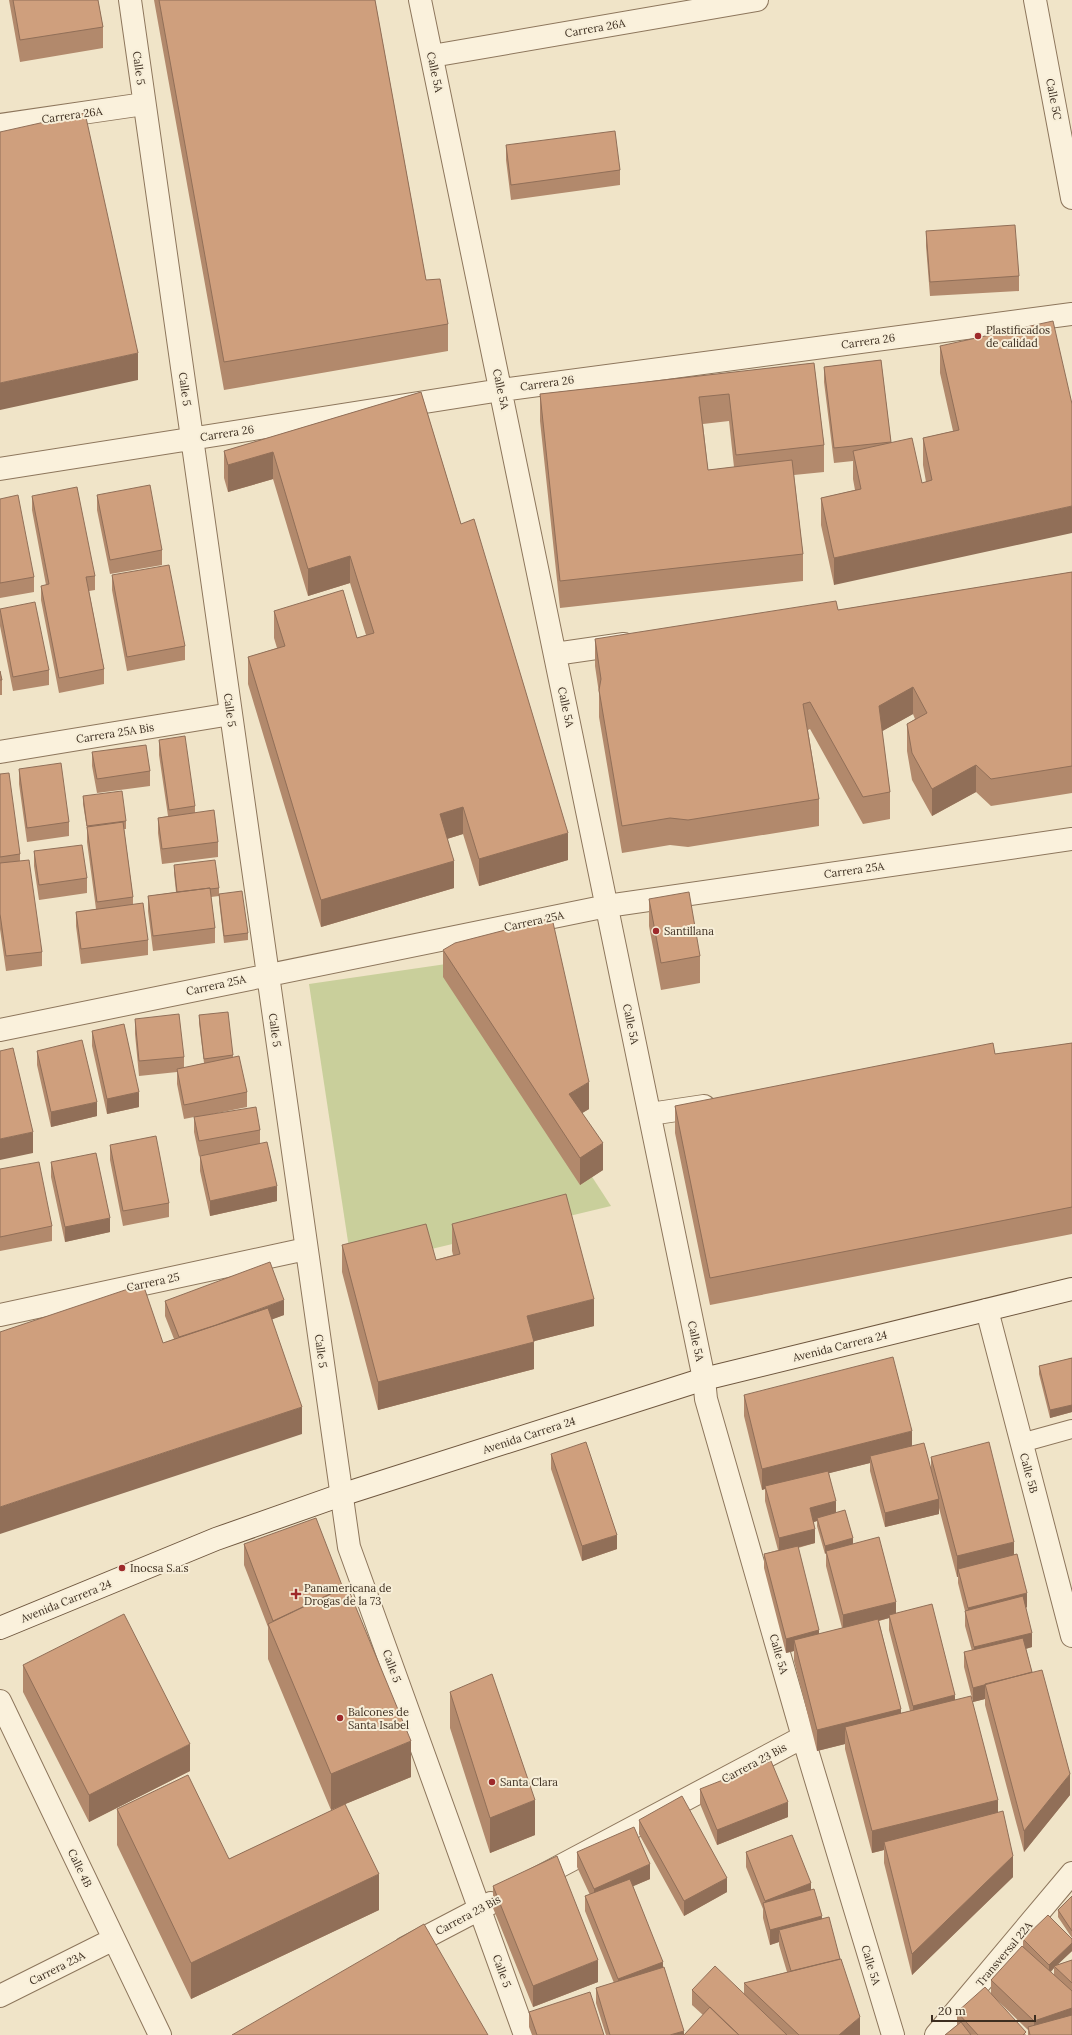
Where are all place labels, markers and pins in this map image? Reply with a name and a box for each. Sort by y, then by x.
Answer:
place label: Plastificados de calidad [986,323,1050,350]
marker: Plastificados de calidad [973,331,983,341]
place label: Santillana [664,924,714,938]
marker: Santillana [651,926,661,936]
place label: Inocsa S.a.s [130,1561,189,1575]
marker: Inocsa S.a.s [117,1563,127,1573]
place label: Panamericana de Drogas de la 73 [304,1581,392,1608]
marker: Panamericana de Drogas de la 73 [291,1589,301,1599]
place label: Balcones de Santa Isabel [348,1705,409,1732]
marker: Balcones de Santa Isabel [335,1713,345,1723]
place label: Santa Clara [500,1775,558,1789]
marker: Santa Clara [487,1777,497,1787]

